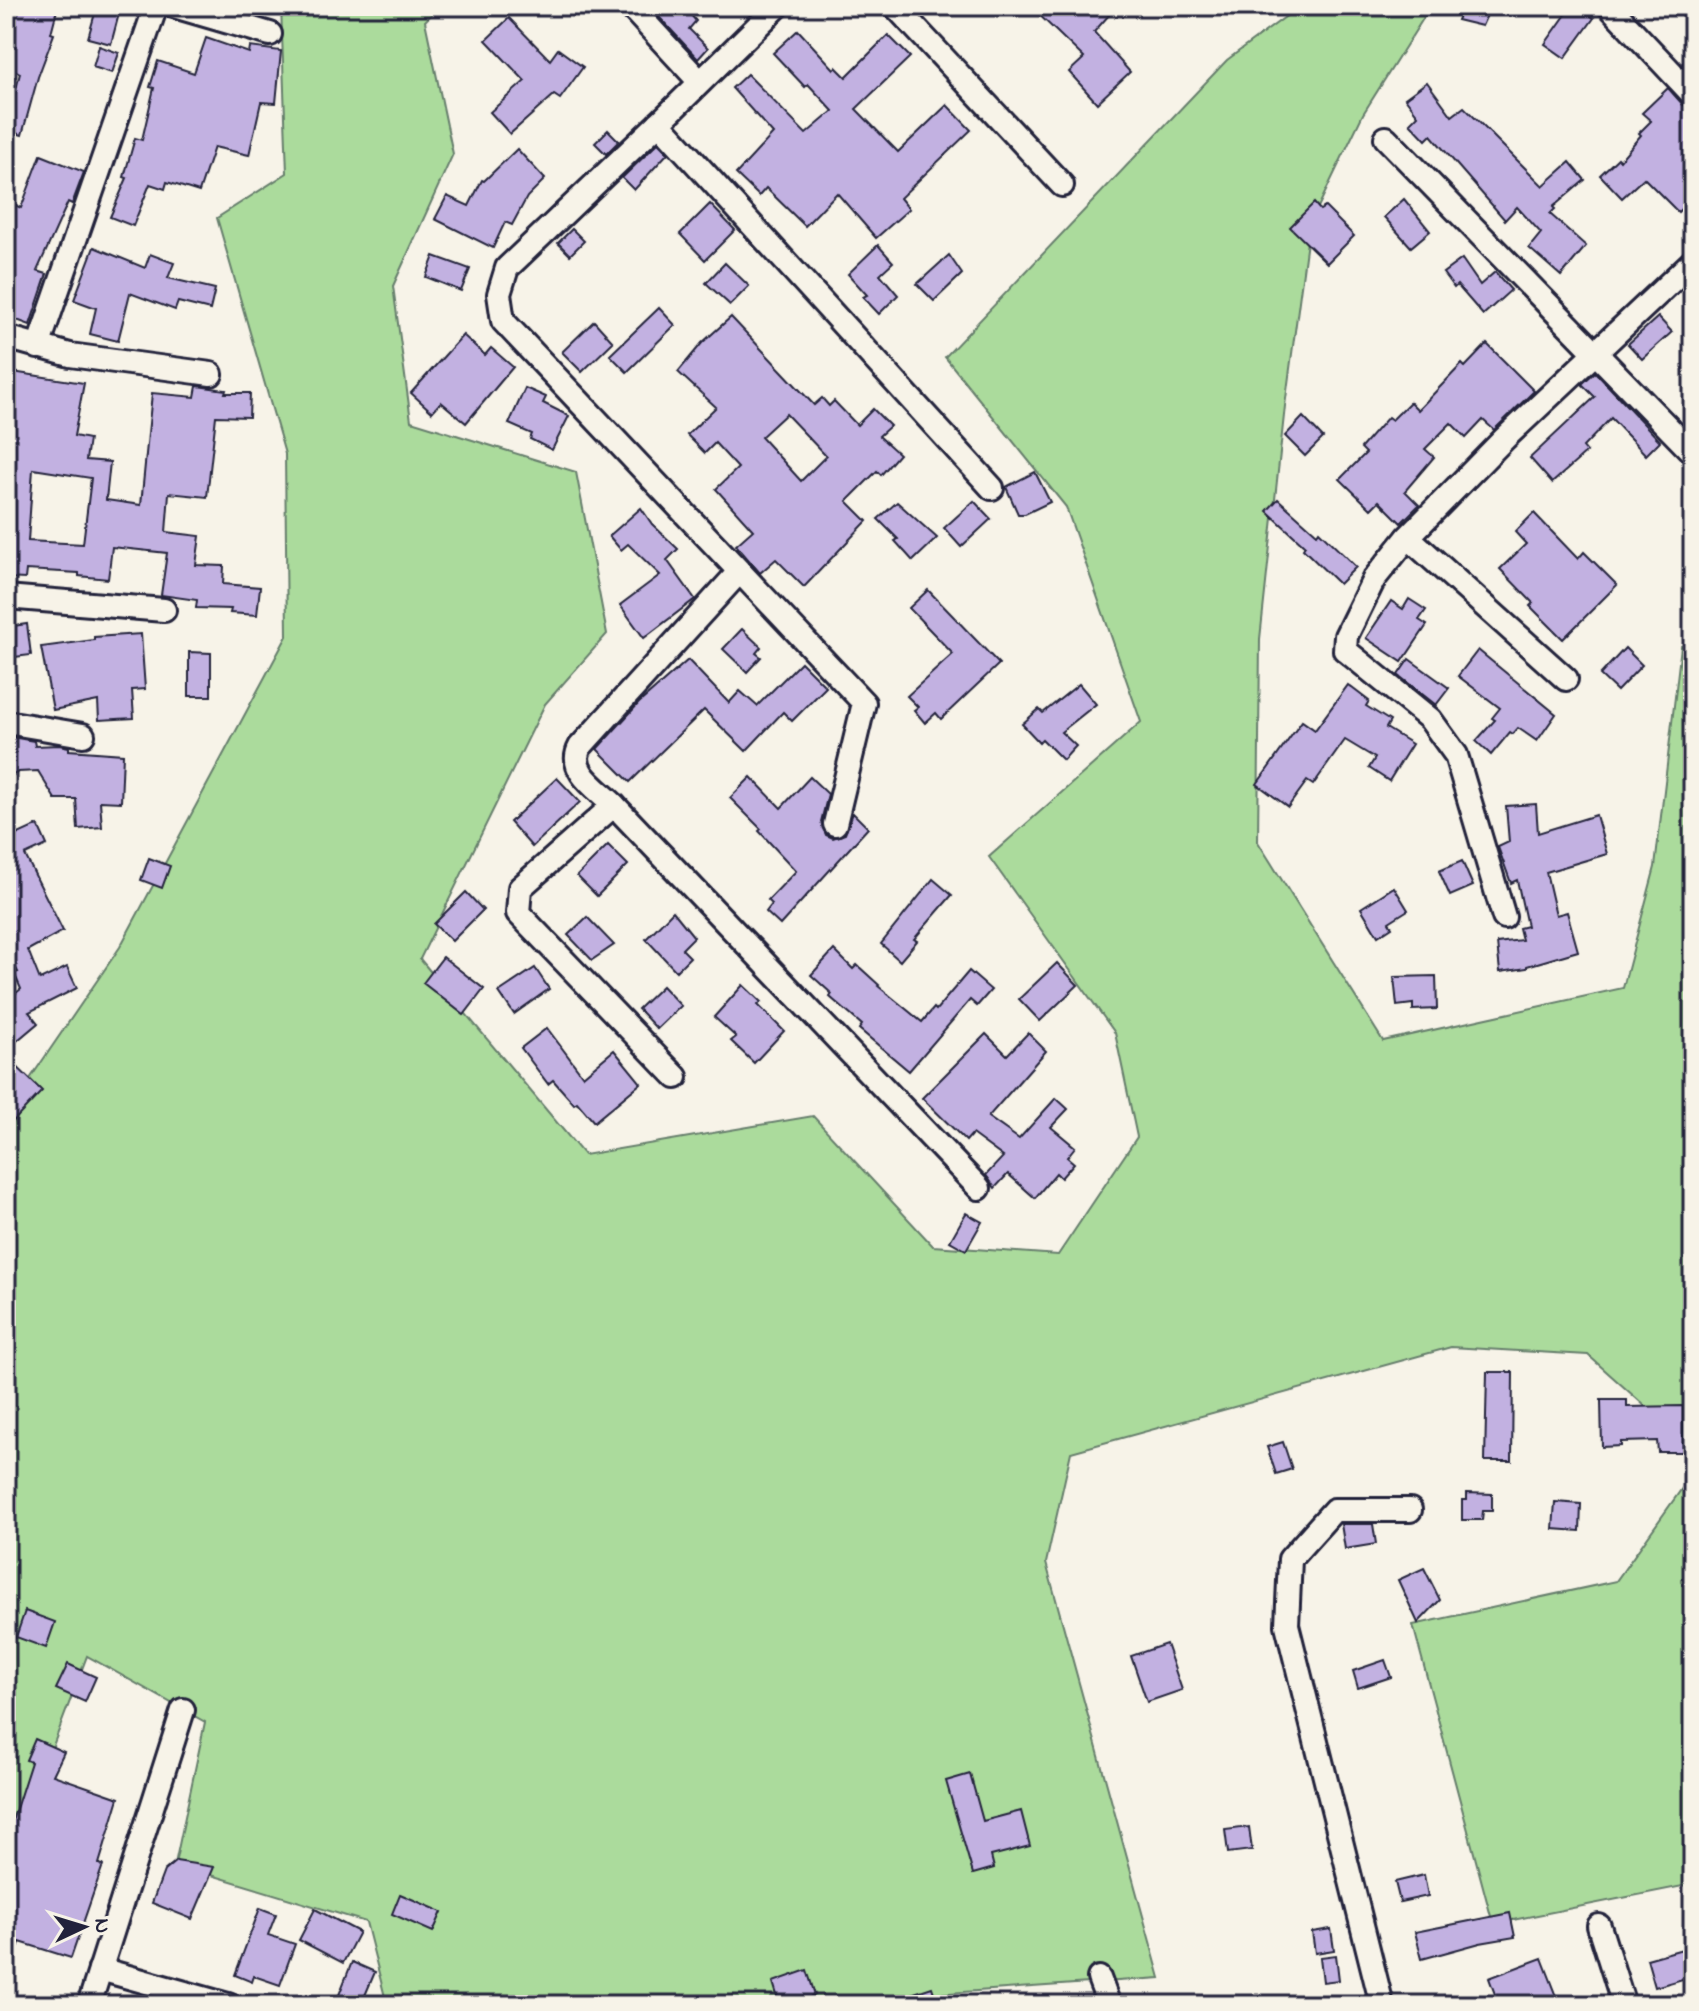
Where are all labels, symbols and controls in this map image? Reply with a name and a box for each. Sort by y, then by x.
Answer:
north arrow [44,1887,124,1967]
text: N [84,1917,117,1934]

